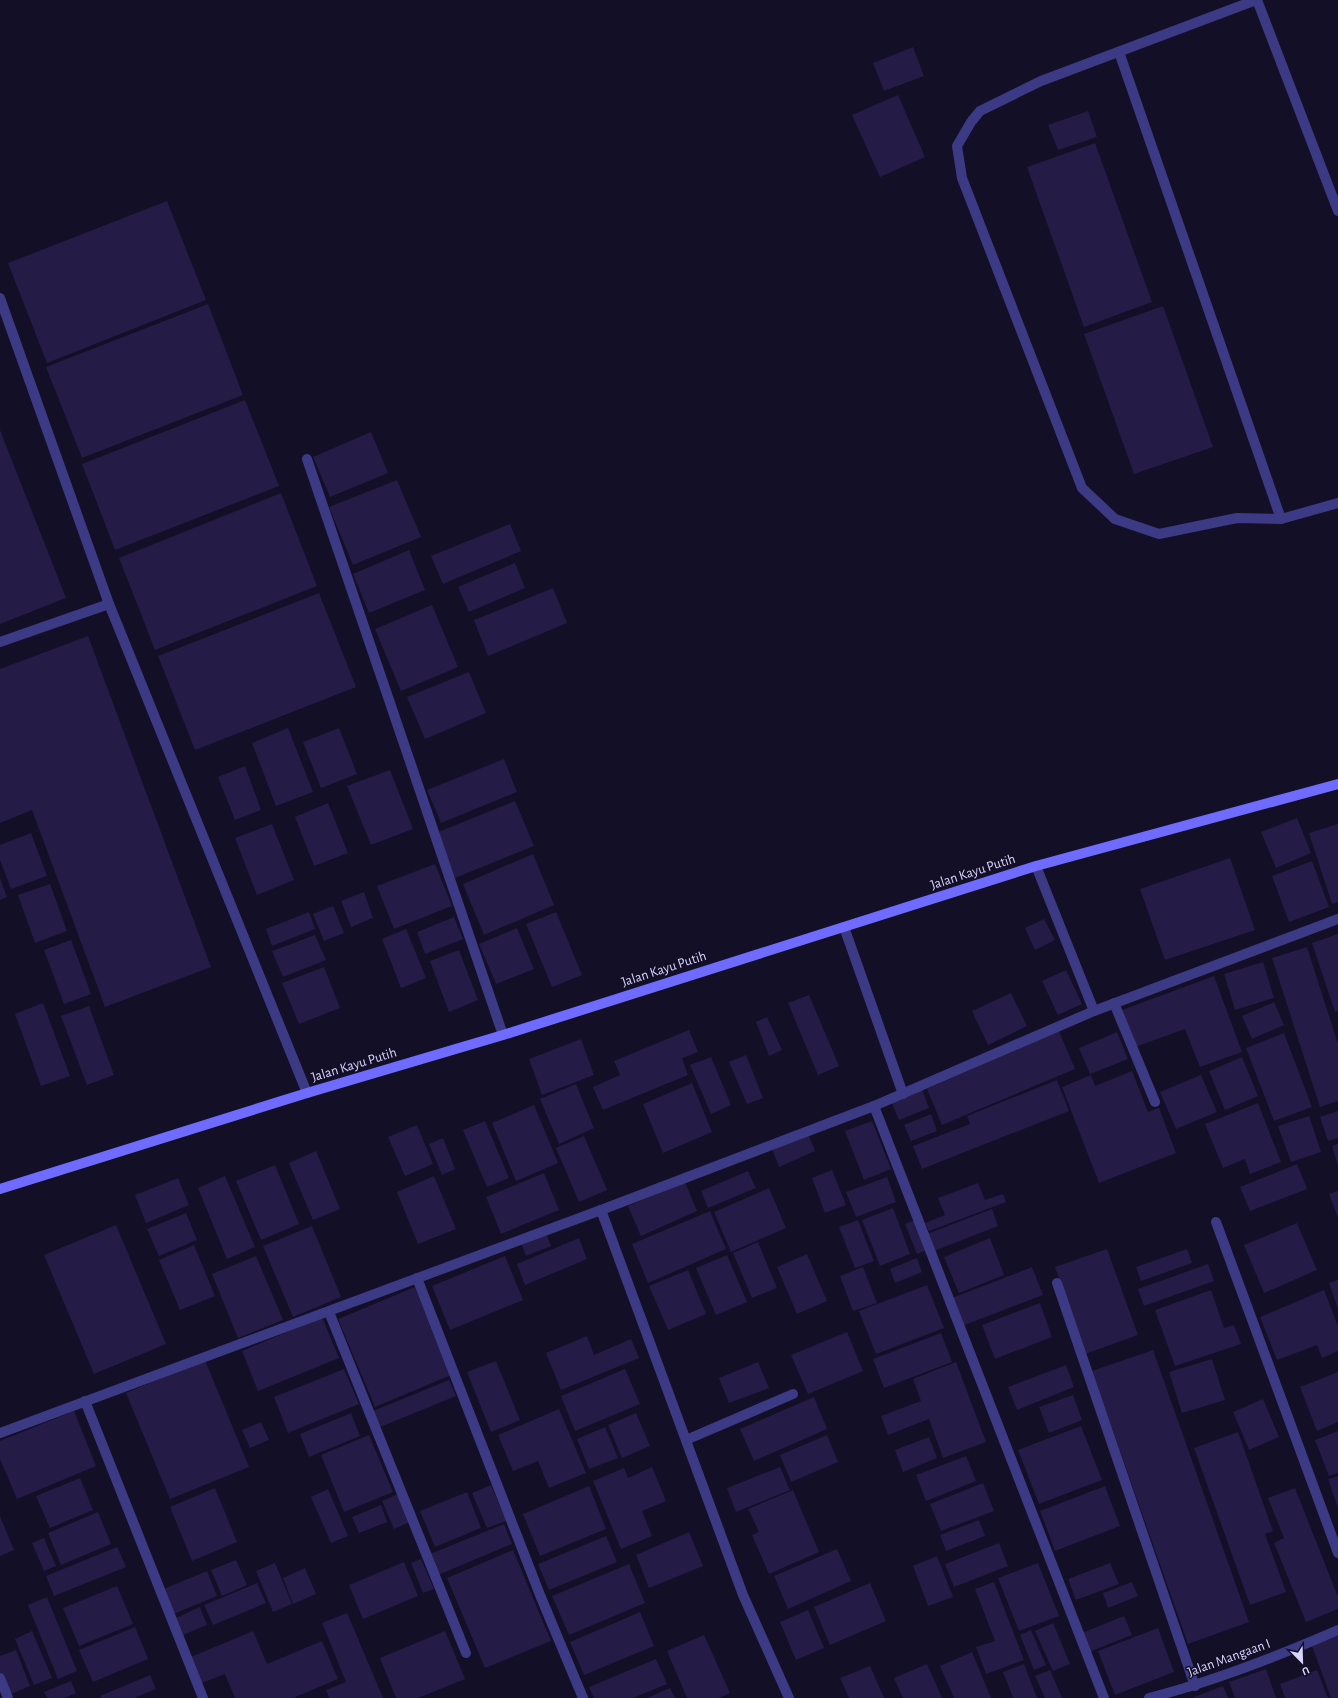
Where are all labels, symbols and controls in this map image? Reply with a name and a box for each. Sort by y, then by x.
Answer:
street label: Jalan Kayu Putih [929,852,1017,892]
street label: Jalan Kayu Putih [620,949,708,989]
street label: Jalan Kayu Putih [310,1045,398,1085]
street label: Jalan Mangaan I [1186,1637,1272,1679]
north arrow [1282,1642,1322,1682]
text: U [1300,1664,1311,1677]

